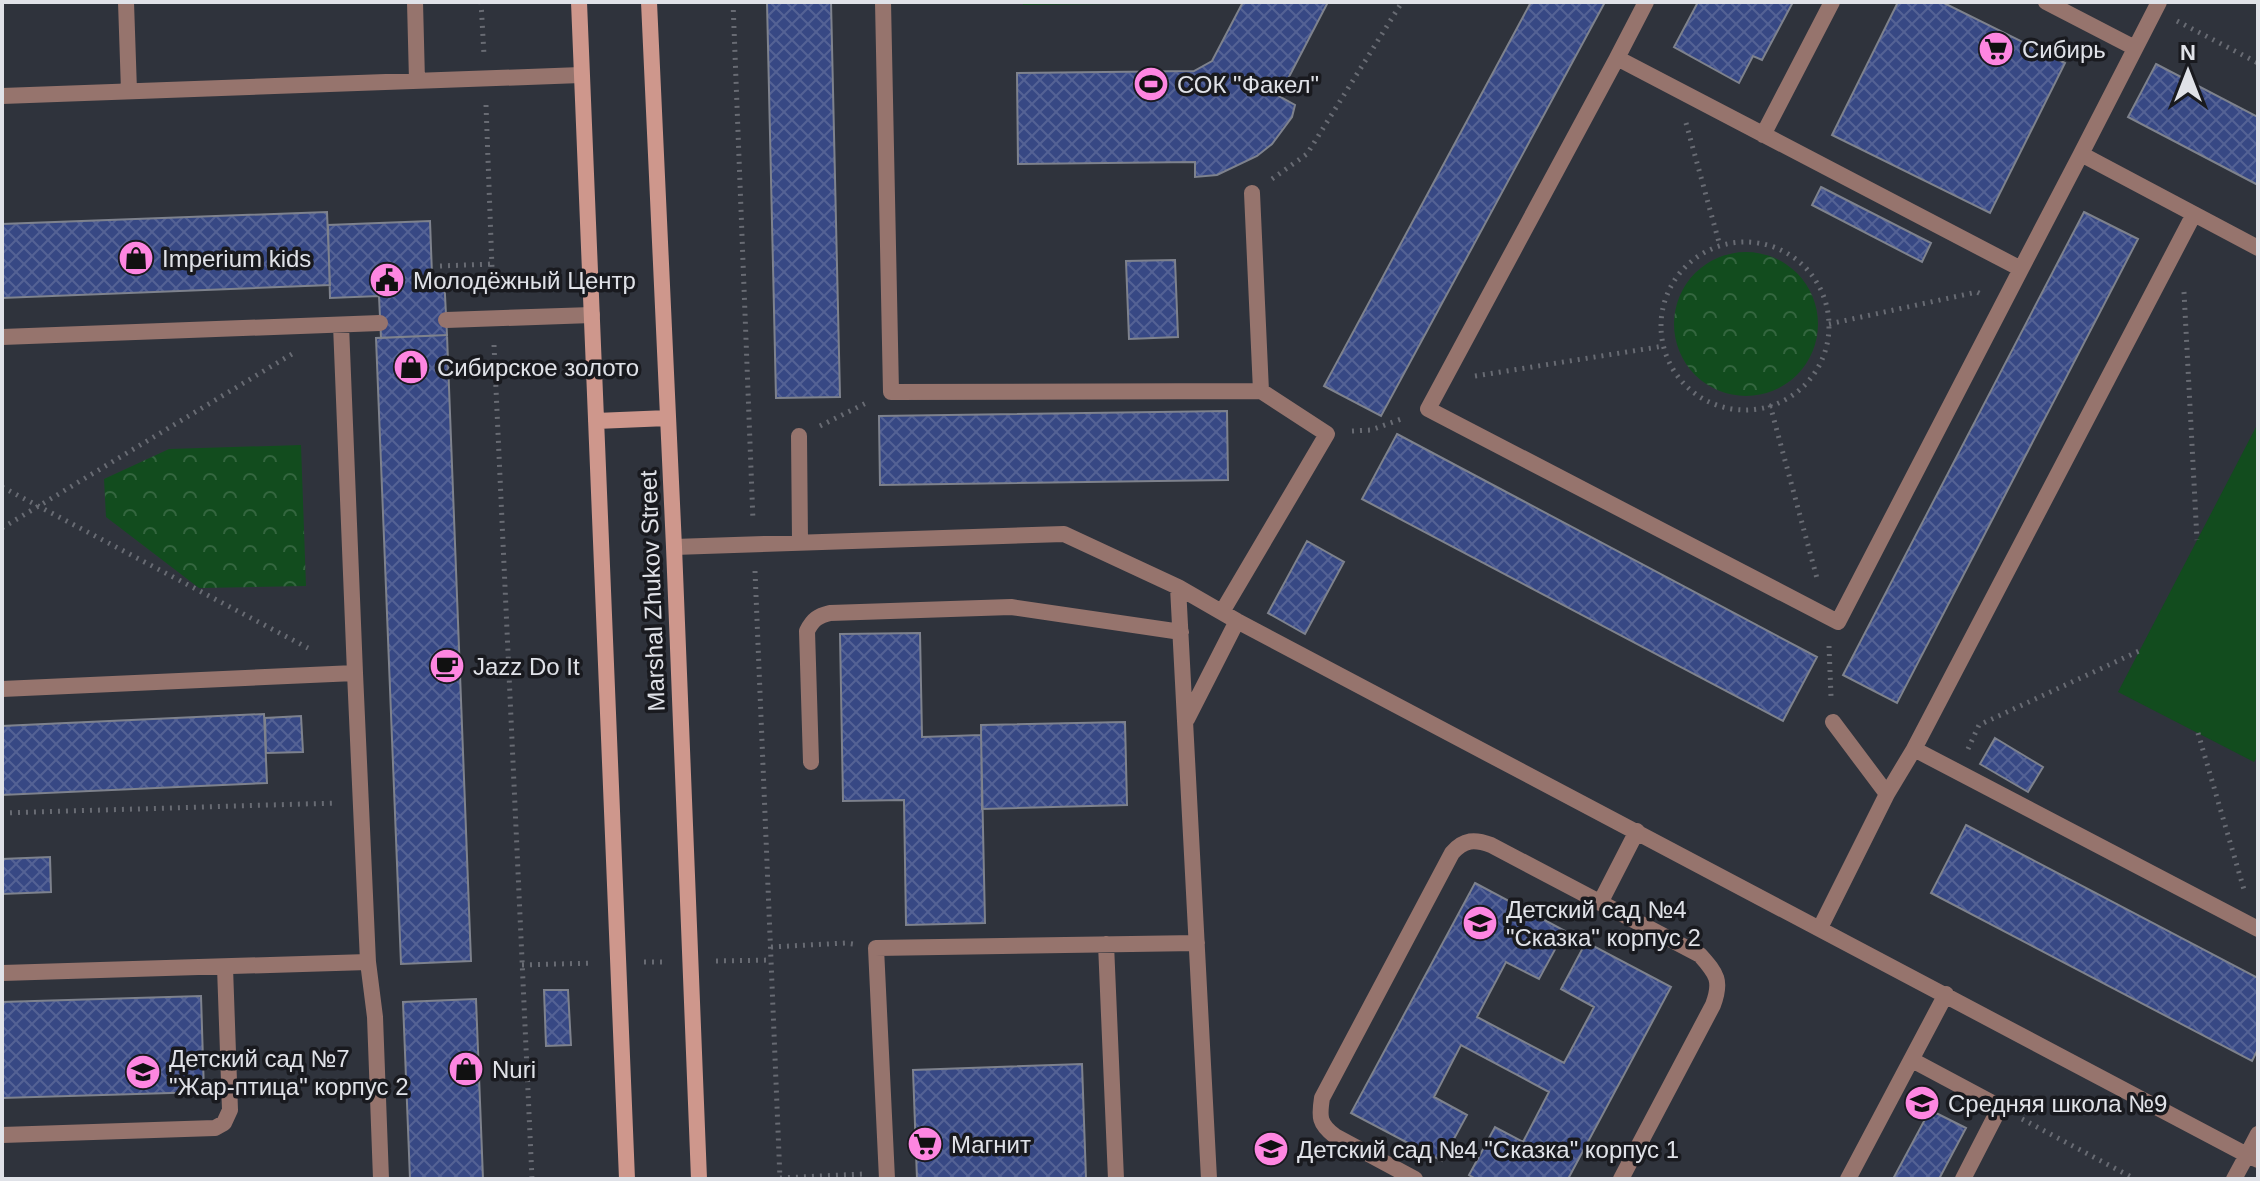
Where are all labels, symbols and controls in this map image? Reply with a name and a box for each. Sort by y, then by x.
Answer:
supermarket icon: Сибирь [1977,30,2015,68]
north arrow [2148,32,2228,112]
place label: Сибирь [2022,36,2106,63]
text: N [2180,40,2196,65]
sports icon: СОК "Факел" [1132,65,1170,103]
place label: СОК "Факел" [1177,71,1319,98]
shop icon: Imperium kids [117,239,155,277]
place label: Imperium kids [162,245,311,272]
public building icon: Молодёжный Центр [368,261,406,299]
place label: Молодёжный Центр [413,267,636,294]
shop icon: Сибирское золото [392,348,430,386]
place label: Сибирское золото [437,354,639,381]
street label: Marshal Zhukov Street [634,470,670,712]
cafe icon: Jazz Do It [428,647,466,685]
place label: Jazz Do It [473,653,580,680]
place label: Детский сад №4 "Сказка" корпус 2 [1506,896,1701,951]
school or university icon: Детский сад №4 "Сказка" корпус 2 [1461,904,1499,942]
place label: Детский сад №7 "Жар-птица" корпус 2 [169,1045,409,1100]
shop icon: Nuri [447,1050,485,1088]
school or university icon: Детский сад №7 "Жар-птица" корпус 2 [124,1053,162,1091]
place label: Nuri [492,1056,536,1083]
school or university icon: Средняя школа №9 [1903,1084,1941,1122]
place label: Средняя школа №9 [1948,1090,2167,1117]
supermarket icon: Магнит [906,1125,944,1163]
school or university icon: Детский сад №4 "Сказка" корпус 1 [1252,1130,1290,1168]
place label: Магнит [951,1131,1031,1158]
place label: Детский сад №4 "Сказка" корпус 1 [1297,1136,1679,1163]

